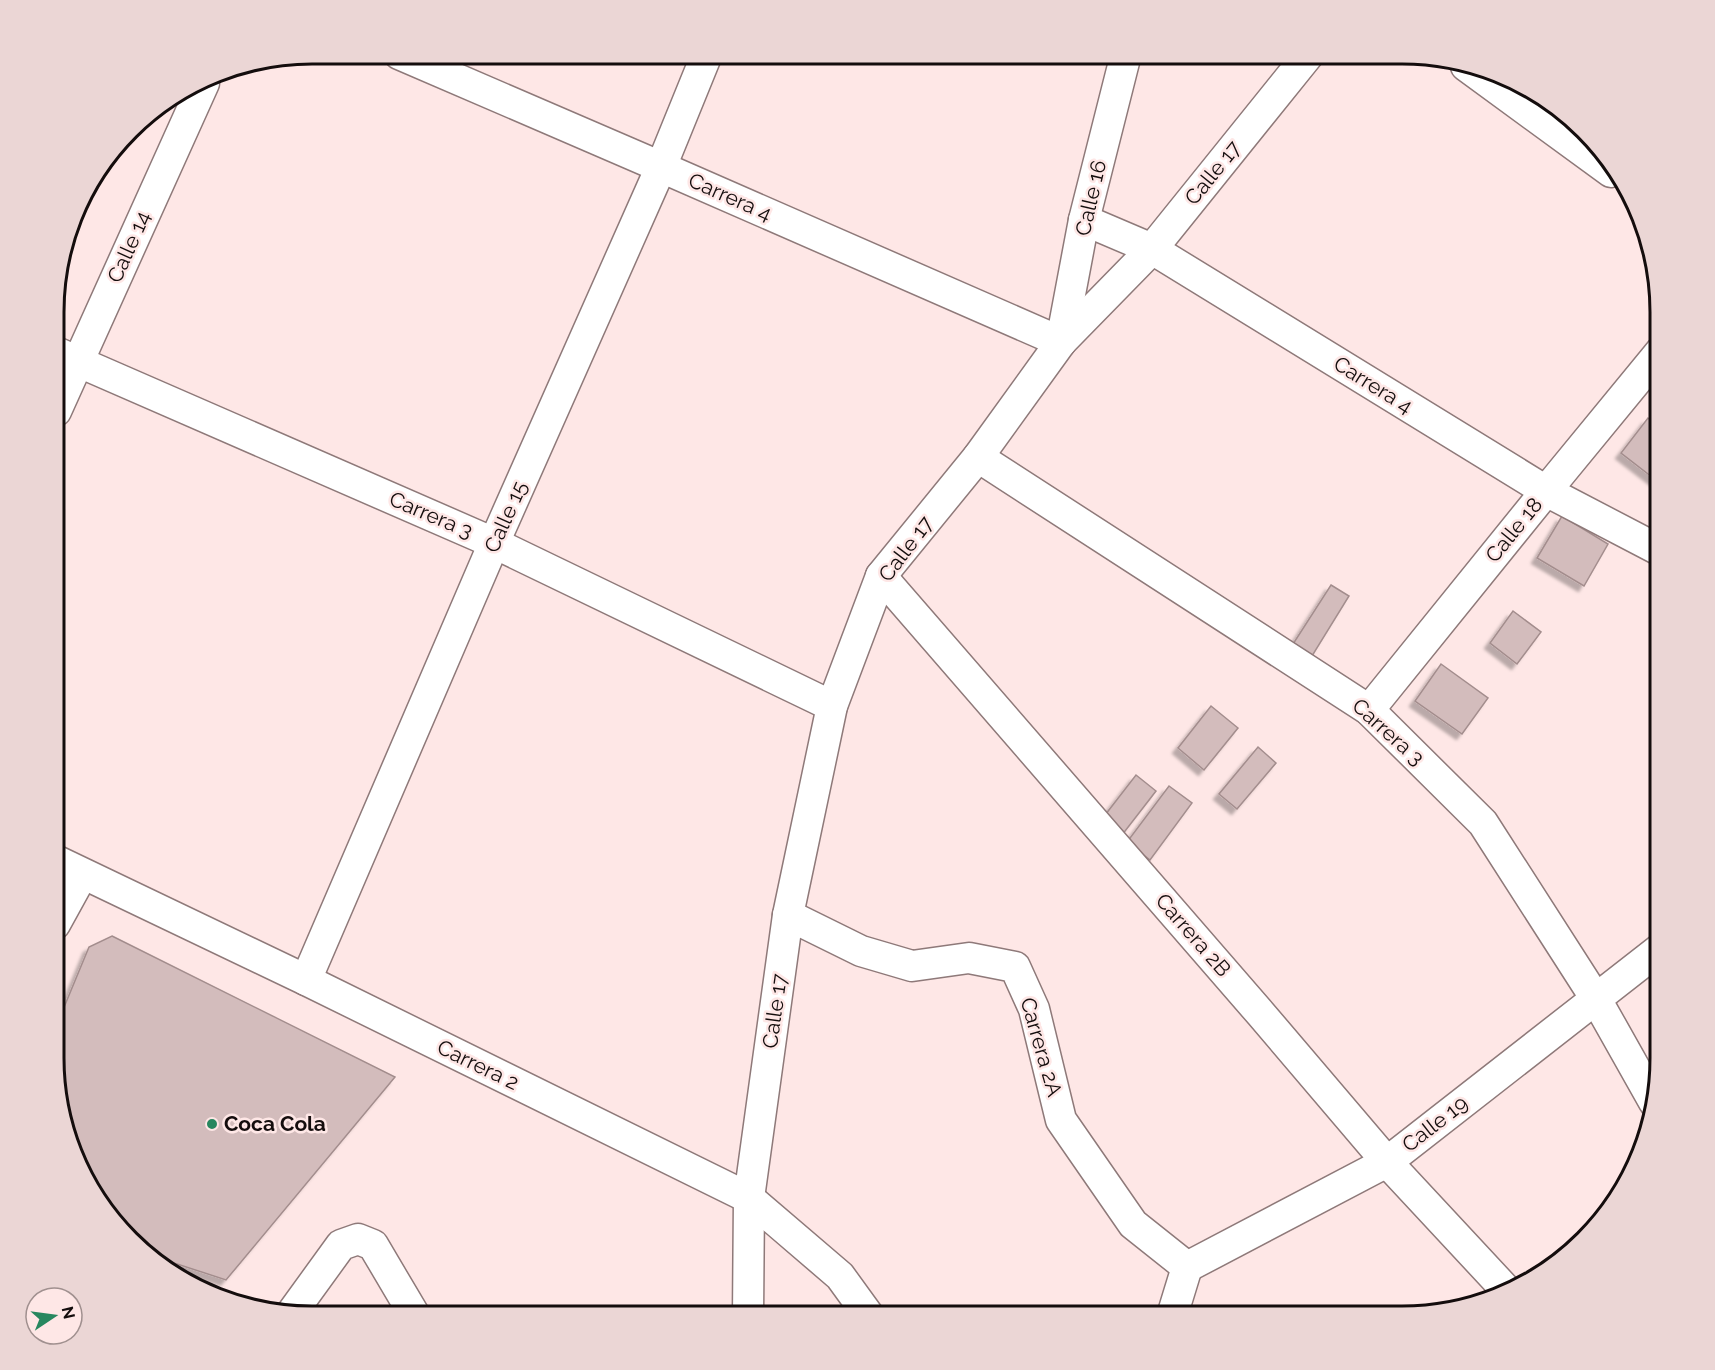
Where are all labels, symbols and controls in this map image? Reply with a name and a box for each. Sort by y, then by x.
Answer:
street label: Calle 17 [1179,135,1246,210]
street label: Calle 16 [1070,158,1111,238]
street label: Carrera 4 [685,167,776,226]
street label: Calle 14 [102,207,155,286]
street label: Carrera 4 [1329,351,1417,419]
street label: Calle 15 [479,477,532,556]
street label: Carrera 3 [386,486,477,543]
street label: Calle 18 [1480,492,1547,567]
street label: Calle 17 [873,511,939,586]
street label: Carrera 3 [1347,693,1429,770]
street label: Carrera 2B [1151,888,1236,981]
street label: Calle 17 [757,971,792,1050]
street label: Carrera 2A [1015,994,1068,1099]
street label: Carrera 2 [433,1034,523,1095]
street label: Calle 19 [1397,1090,1472,1157]
place label: Coca Cola [224,1111,326,1136]
marker: Coca Cola [205,1117,219,1131]
north arrow [24,1286,84,1346]
text: N [57,1305,79,1321]

